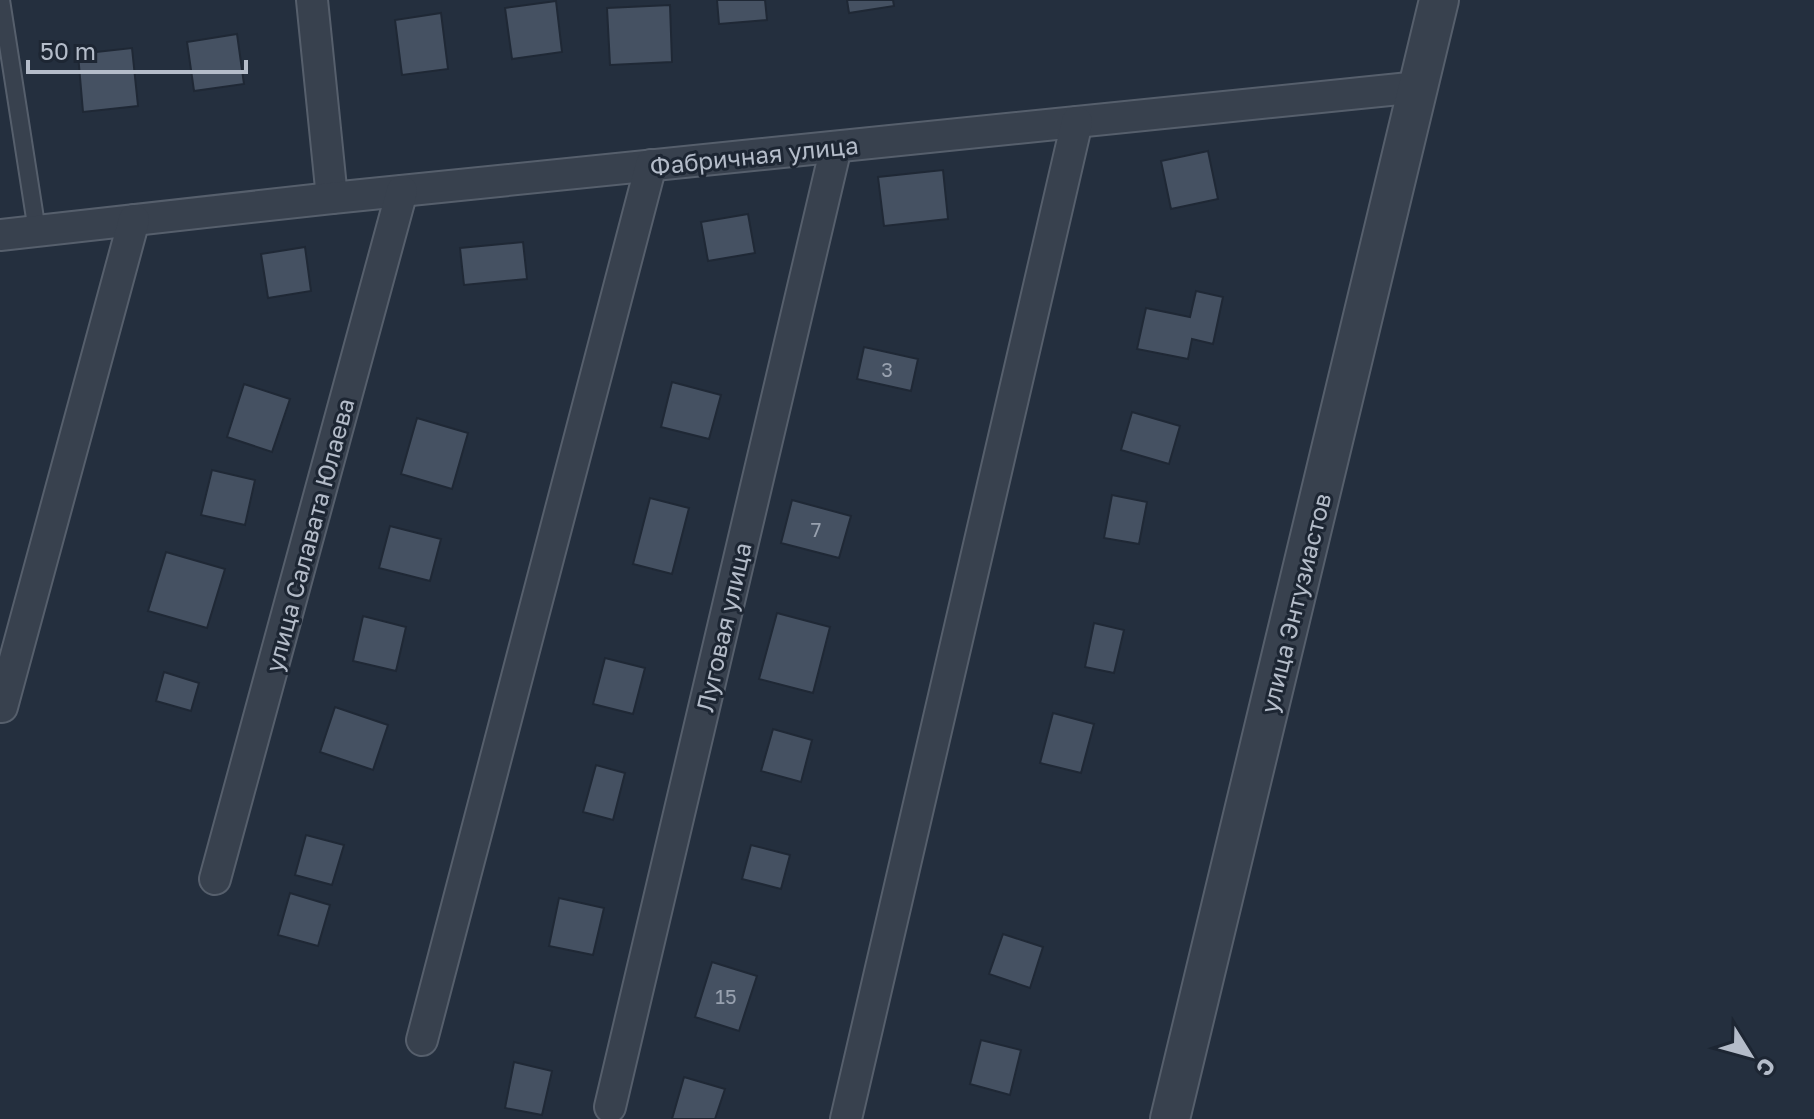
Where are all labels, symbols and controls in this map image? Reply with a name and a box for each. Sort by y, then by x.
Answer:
scale bar [28,24,246,74]
text: 50 m [40,36,96,65]
street label: Фабричная улица [648,130,860,180]
house number: 3 [881,357,893,381]
street label: улица Салавата Юлаева [258,395,360,675]
street label: улица Энтузиастов [1254,490,1336,716]
house number: 7 [811,517,821,541]
street label: Луговая улица [689,539,757,715]
house number: 15 [715,984,737,1008]
north arrow [1710,1015,1790,1095]
text: С [1751,1053,1782,1082]

